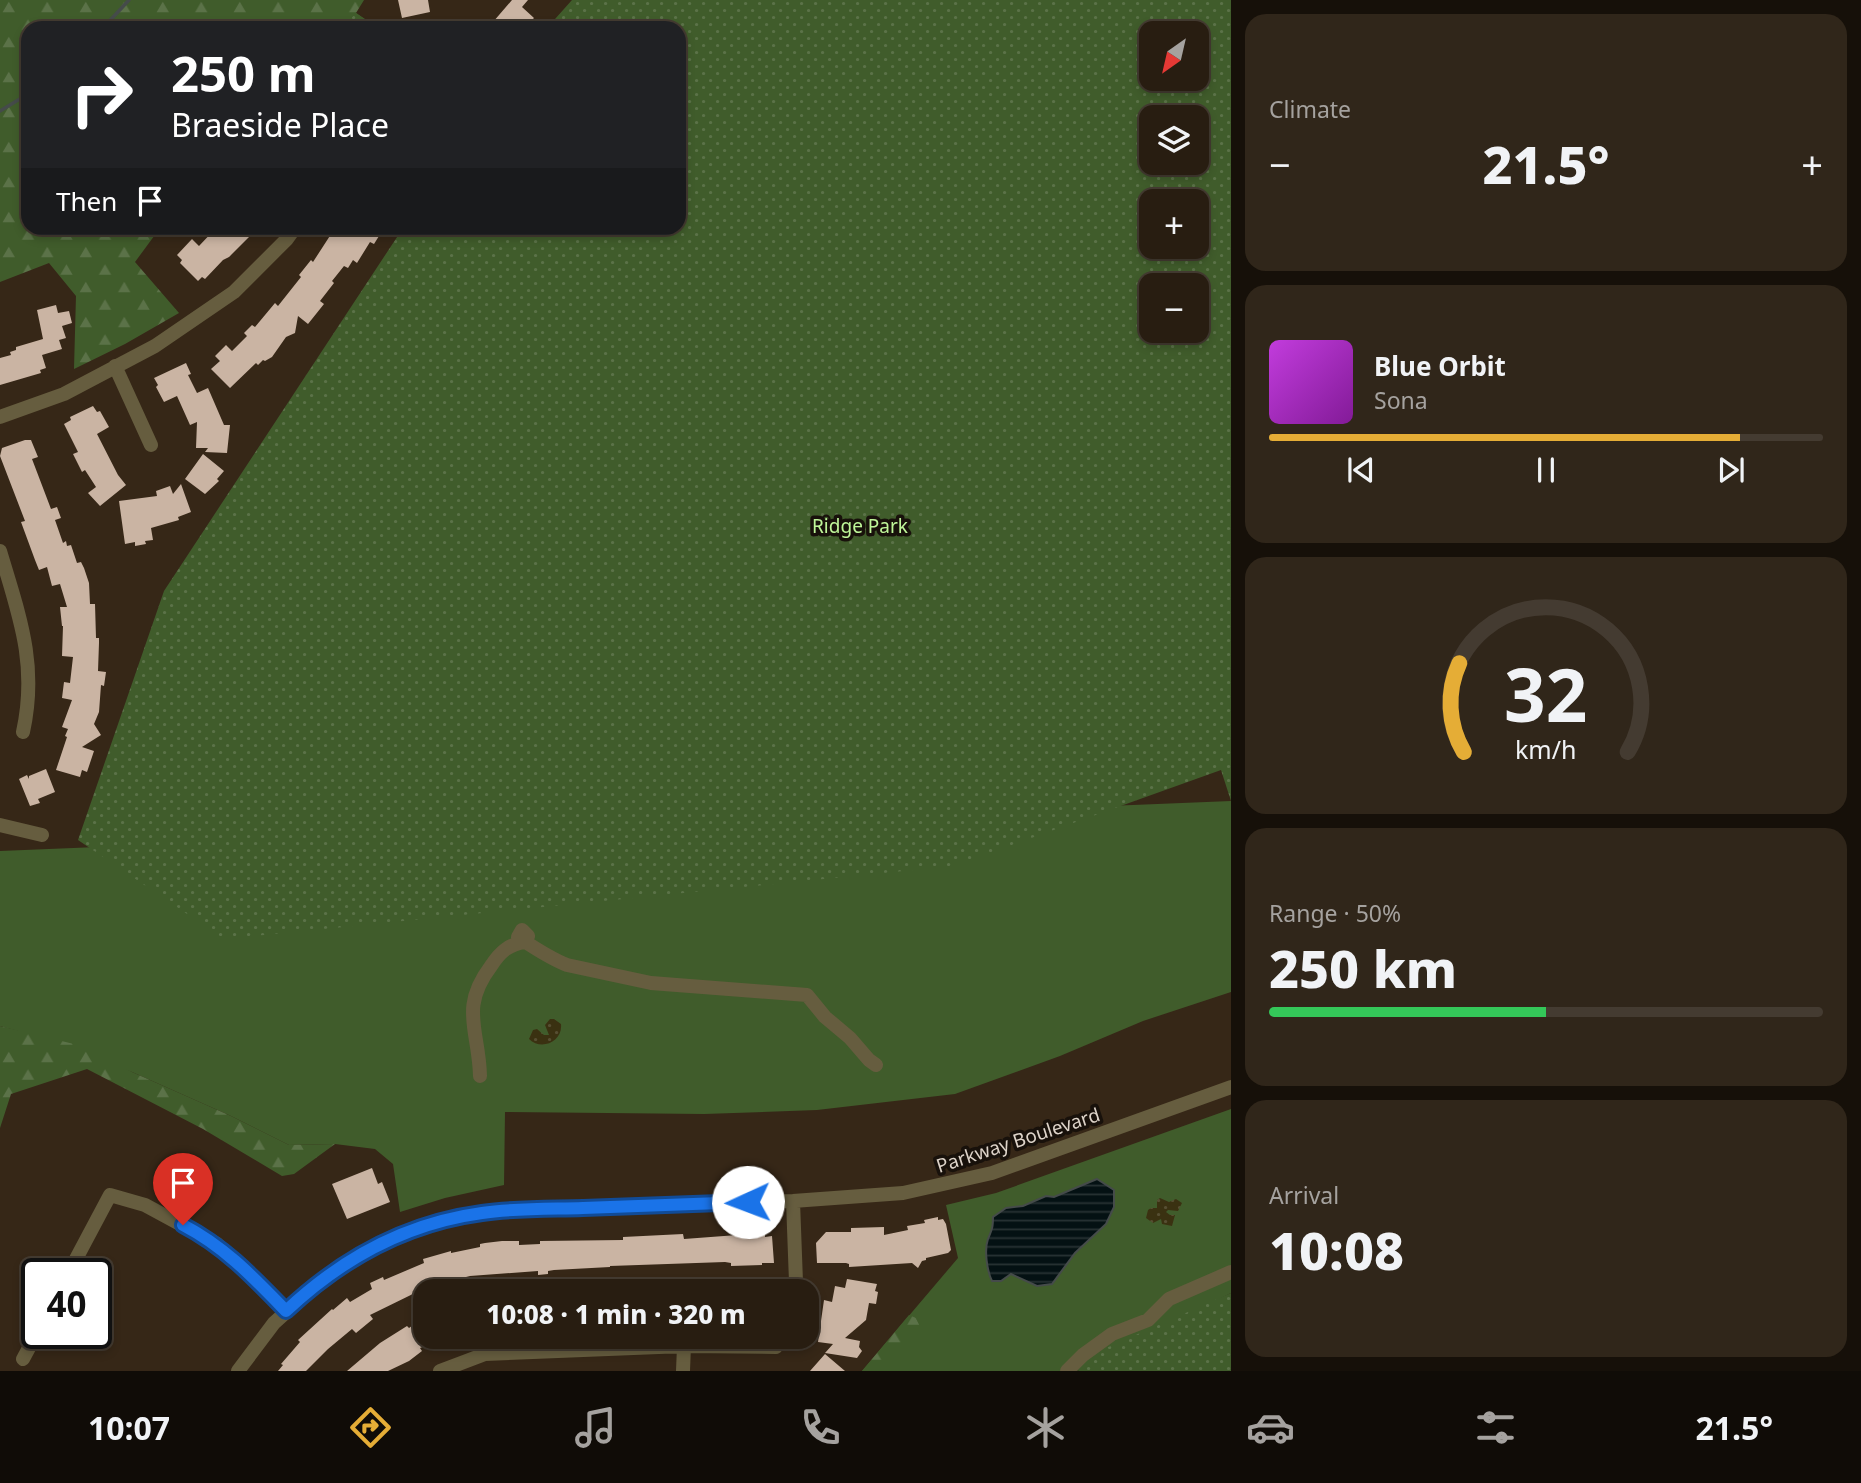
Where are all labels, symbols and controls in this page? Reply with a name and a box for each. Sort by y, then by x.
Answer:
north arrow [1139,21,1209,91]
map controls [1139,21,1209,343]
text: 250 m [171,40,316,106]
icon: right [56,49,147,140]
text: Climate [1269,93,1351,125]
text: Braeside Place [171,103,389,146]
button: layers [1139,105,1209,175]
text: 21.5° [1483,128,1609,199]
text: − [1269,138,1291,190]
text: + [1801,138,1823,190]
icon: arrive [131,182,169,220]
text: Then [56,183,117,219]
button: + [1139,189,1209,259]
button: − [1139,273,1209,343]
text: Blue Orbit [1374,348,1506,384]
text: Sona [1374,384,1428,416]
icon: previous [1342,451,1380,489]
icon: pause [1527,451,1565,489]
icon: next [1712,451,1750,489]
park label: Ridge Park [812,513,908,539]
text: 32 [1504,644,1588,743]
text: km/h [1515,731,1577,765]
text: Range · 50% [1269,897,1401,929]
text: 250 km [1269,932,1457,1003]
street label: Parkway Boulevard [933,1101,1103,1179]
pin [153,1153,213,1225]
icon: arrive [164,1164,202,1202]
position arrow [711,1165,785,1239]
text: Arrival [1269,1179,1339,1211]
text: 10:08 [1269,1214,1404,1285]
speed limit sign: 40 [21,1258,112,1349]
text: 10:08 · 1 min · 320 m [486,1296,746,1332]
icon: directions [346,1403,395,1452]
icon: music [571,1403,620,1452]
icon: phone [796,1403,845,1452]
icon: climate [1021,1403,1070,1452]
icon: car [1246,1403,1295,1452]
icon: filters [1471,1403,1520,1452]
text: 10:07 [88,1406,170,1449]
text: 21.5° [1696,1406,1773,1449]

